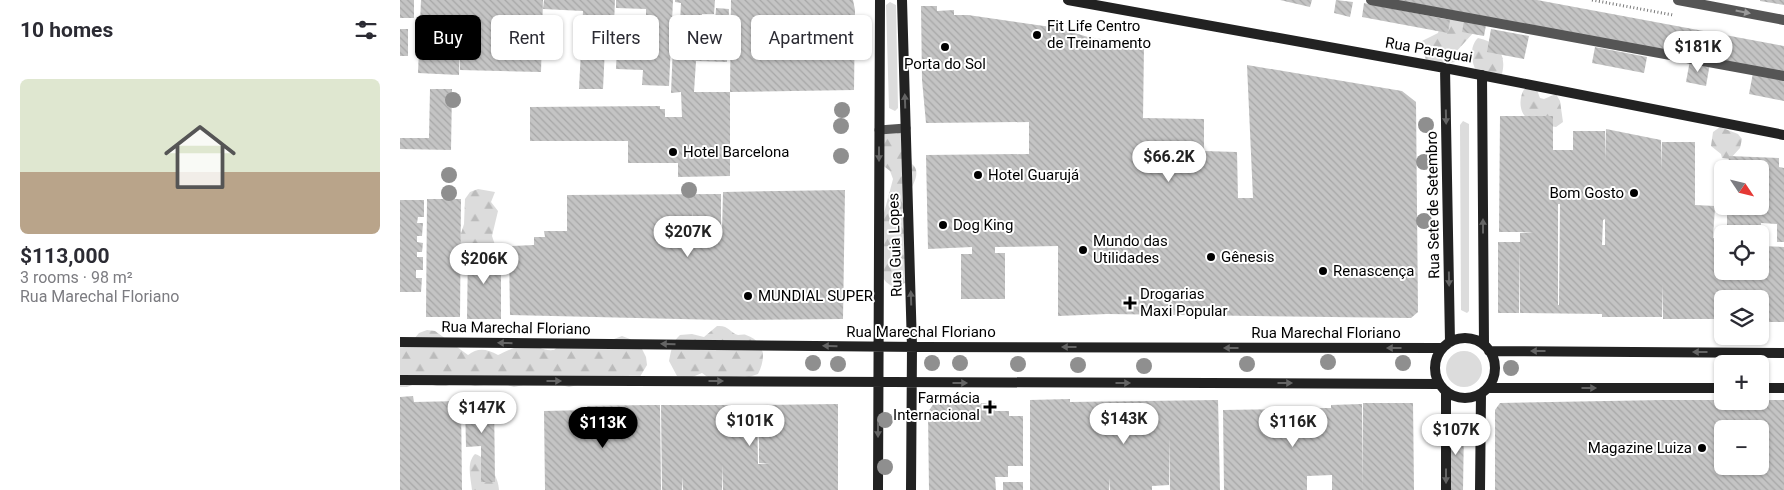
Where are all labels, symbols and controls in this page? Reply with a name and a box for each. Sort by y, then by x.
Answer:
one-way arrow [1736,9,1752,17]
chip: Buy [415,15,481,60]
chip: Rent [491,15,563,60]
chip: Filters [573,15,659,60]
chip: New [669,15,741,60]
chip: Apartment [751,15,872,60]
icon: filters [352,16,380,44]
place label: Fit Life Centro de Treinamento [1047,17,1151,52]
text: 10 homes [20,18,113,42]
marker: Fit Life Centro de Treinamento [1031,29,1043,41]
pin: $181K [1663,30,1733,73]
street label: Rua Paraguai [1384,33,1474,67]
text: $181K [1675,37,1721,56]
marker: Porta do Sol [939,41,951,53]
place label: Porta do Sol [904,55,986,73]
one-way arrow [901,93,909,109]
one-way arrow [1442,109,1450,125]
icon: home [155,112,245,202]
street label: Rua Sete de Setembro [1423,131,1443,279]
pin: $66.2K [1128,140,1210,183]
place label: Hotel Barcelona [683,143,789,161]
marker: Hotel Barcelona [667,146,679,158]
one-way arrow [875,146,883,162]
text: $66.2K [1143,147,1195,166]
north arrow [1714,160,1769,215]
map controls [1714,160,1769,475]
place label: Hotel Guarujá [988,166,1079,184]
marker: Hotel Guarujá [972,169,984,181]
place label: Bom Gosto [1549,184,1624,202]
marker: Bom Gosto [1628,187,1640,199]
street label: Rua Guia Lopes [884,193,906,297]
pin: $207K [653,216,723,258]
place label: Dog King [953,216,1013,234]
one-way arrow [1479,218,1487,234]
marker: Dog King [937,219,949,231]
text: $207K [665,222,711,241]
button: locate [1714,225,1769,280]
place label: Mundo das Utilidades [1093,232,1168,267]
pin: $206K [449,242,519,285]
text: $113,000 [20,244,110,268]
marker: Mundo das Utilidades [1077,244,1089,256]
place label: Gênesis [1221,248,1275,266]
text: $206K [461,249,507,268]
marker: Gênesis [1205,251,1217,263]
place label: Renascença [1333,262,1414,280]
marker: Renascença [1317,265,1329,277]
text: 3 rooms · 98 m² [20,268,133,287]
one-way arrow [1445,271,1453,287]
place label: Drogarias Maxi Popular [1140,285,1228,320]
text: Rua Marechal Floriano [20,287,179,306]
place label: MUNDIAL SUPER [758,287,873,305]
marker: MUNDIAL SUPER [742,290,754,302]
one-way arrow [907,290,915,306]
button: layers [1714,290,1769,345]
marker: Drogarias Maxi Popular [1124,297,1136,309]
street label: Rua Marechal Floriano [441,318,591,338]
street label: Rua Marechal Floriano [846,323,996,341]
street label: Rua Marechal Floriano [1251,324,1401,342]
one-way arrow [497,339,513,347]
one-way arrow [659,340,675,348]
one-way arrow [822,342,838,350]
one-way arrow [1060,343,1076,351]
one-way arrow [1223,344,1239,352]
one-way arrow [1385,344,1401,352]
one-way arrow [1530,347,1546,355]
one-way arrow [1692,348,1708,356]
button: + [1714,355,1769,410]
one-way arrow [546,377,562,385]
one-way arrow [708,377,724,385]
one-way arrow [952,379,968,387]
one-way arrow [1115,379,1131,387]
one-way arrow [1277,379,1293,387]
one-way arrow [1581,384,1597,392]
place label: Farmácia Internacional [893,389,980,424]
pin: $147K [447,392,517,434]
text: $147K [459,398,505,417]
marker: Farmácia Internacional [984,401,996,413]
pin: $143K [1089,402,1159,445]
pin: $101K [715,404,785,447]
pin: $113K [568,406,638,449]
pin: $116K [1258,406,1328,448]
text: $143K [1101,409,1147,428]
text: $101K [727,411,773,430]
text: $116K [1270,412,1316,431]
text: $113K [580,413,626,432]
pin: $107K [1421,414,1491,456]
text: $107K [1433,420,1479,439]
button: − [1714,420,1769,475]
one-way arrow [874,423,882,439]
place label: Magazine Luiza [1588,439,1692,457]
marker: Magazine Luiza [1696,442,1708,454]
one-way arrow [1442,468,1450,484]

